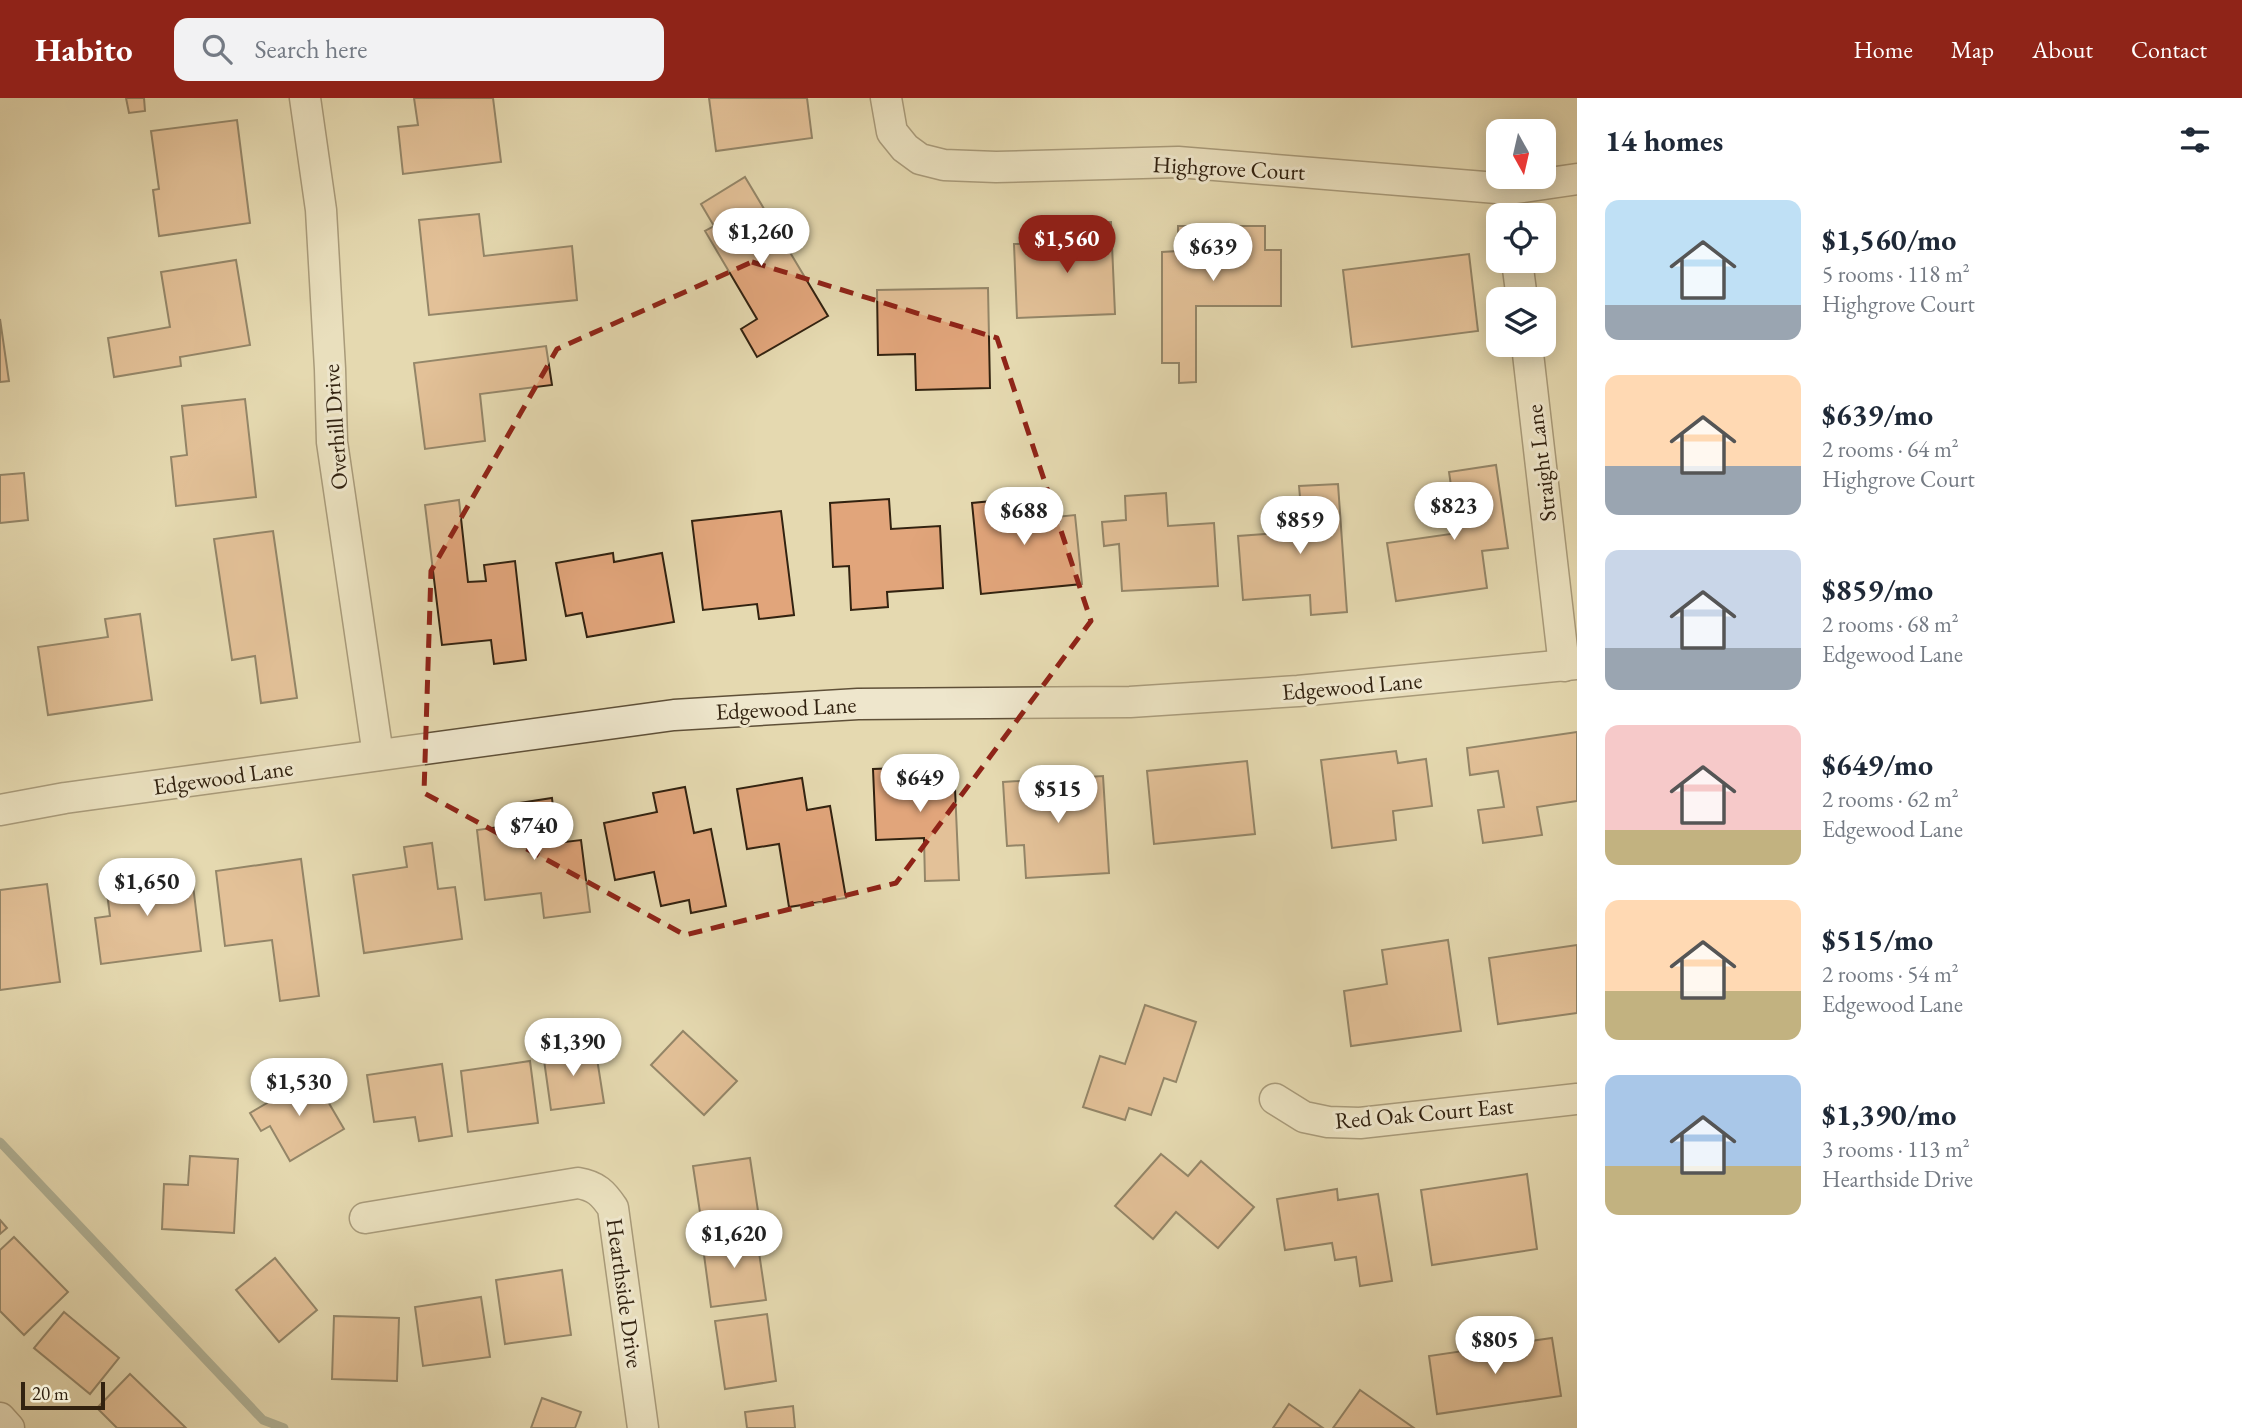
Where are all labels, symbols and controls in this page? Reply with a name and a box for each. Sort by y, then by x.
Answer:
search box [174,18,664,81]
text: Habito [35,28,132,71]
icon: search [198,30,236,68]
text: Search here [254,32,367,66]
text: Home [1853,34,1913,65]
text: Map [1951,34,1994,65]
text: About [2032,34,2093,65]
text: Contact [2131,34,2207,65]
north arrow [1486,119,1556,189]
map controls [1486,119,1556,357]
text: 14 homes [1605,121,1723,160]
icon: filters [2176,121,2214,159]
street label: Highgrove Court [1152,149,1307,187]
button: locate [1486,203,1556,273]
pin: $1,260 [704,208,818,268]
text: $1,260 [729,216,793,246]
pin: $1,560 [1010,216,1124,275]
text: $1,560/mo [1822,220,1956,259]
text: $1,560 [1035,223,1099,253]
pin: $639 [1172,223,1254,283]
icon: home [1661,228,1745,312]
text: $639 [1189,231,1237,261]
text: 5 rooms · 118 m² [1822,259,1970,289]
button: layers [1486,287,1556,357]
text: Highgrove Court [1822,289,1975,319]
street label: Overhill Drive [316,363,354,491]
text: $639/mo [1822,395,1933,434]
street label: Straight Lane [1519,403,1563,523]
icon: home [1661,403,1745,487]
text: 2 rooms · 64 m² [1822,434,1959,464]
text: Highgrove Court [1822,464,1975,494]
pin: $823 [1413,482,1495,542]
pin: $688 [983,488,1065,547]
text: $823 [1430,490,1478,520]
text: $688 [1000,495,1048,525]
pin: $859 [1259,496,1341,556]
text: $859 [1276,504,1324,534]
text: $859/mo [1822,570,1933,609]
icon: home [1661,578,1745,662]
text: 2 rooms · 68 m² [1822,609,1959,639]
text: Edgewood Lane [1822,639,1963,669]
street label: Edgewood Lane [1280,665,1424,707]
street label: Edgewood Lane [715,689,857,727]
text: $649/mo [1822,745,1933,784]
street label: Edgewood Lane [151,752,295,802]
icon: home [1661,753,1745,837]
pin: $649 [879,754,961,814]
text: $649 [896,762,944,792]
pin: $515 [1017,766,1099,825]
text: $515 [1034,773,1082,803]
text: 2 rooms · 62 m² [1822,784,1959,814]
pin: $740 [493,802,575,862]
text: $740 [510,810,558,840]
text: Edgewood Lane [1822,814,1963,844]
pin: $1,650 [90,858,204,918]
text: $1,650 [115,866,179,896]
text: $515/mo [1822,920,1933,959]
icon: home [1661,928,1745,1012]
text: 2 rooms · 54 m² [1822,959,1959,989]
text: Edgewood Lane [1822,989,1963,1019]
pin: $1,390 [516,1018,630,1078]
text: $1,390 [541,1026,605,1056]
pin: $1,530 [242,1058,356,1118]
text: $1,530 [267,1066,331,1096]
street label: Red Oak Court East [1334,1090,1515,1136]
text: $1,390/mo [1822,1095,1956,1134]
icon: home [1661,1103,1745,1187]
text: 3 rooms · 113 m² [1822,1134,1970,1164]
text: Hearthside Drive [1822,1164,1973,1194]
pin: $1,620 [677,1210,791,1270]
street label: Hearthside Drive [600,1216,650,1370]
text: $1,620 [702,1218,766,1248]
pin: $805 [1454,1316,1536,1376]
text: $805 [1471,1324,1519,1354]
scale bar [21,1379,105,1411]
text: 20 m [32,1381,69,1406]

